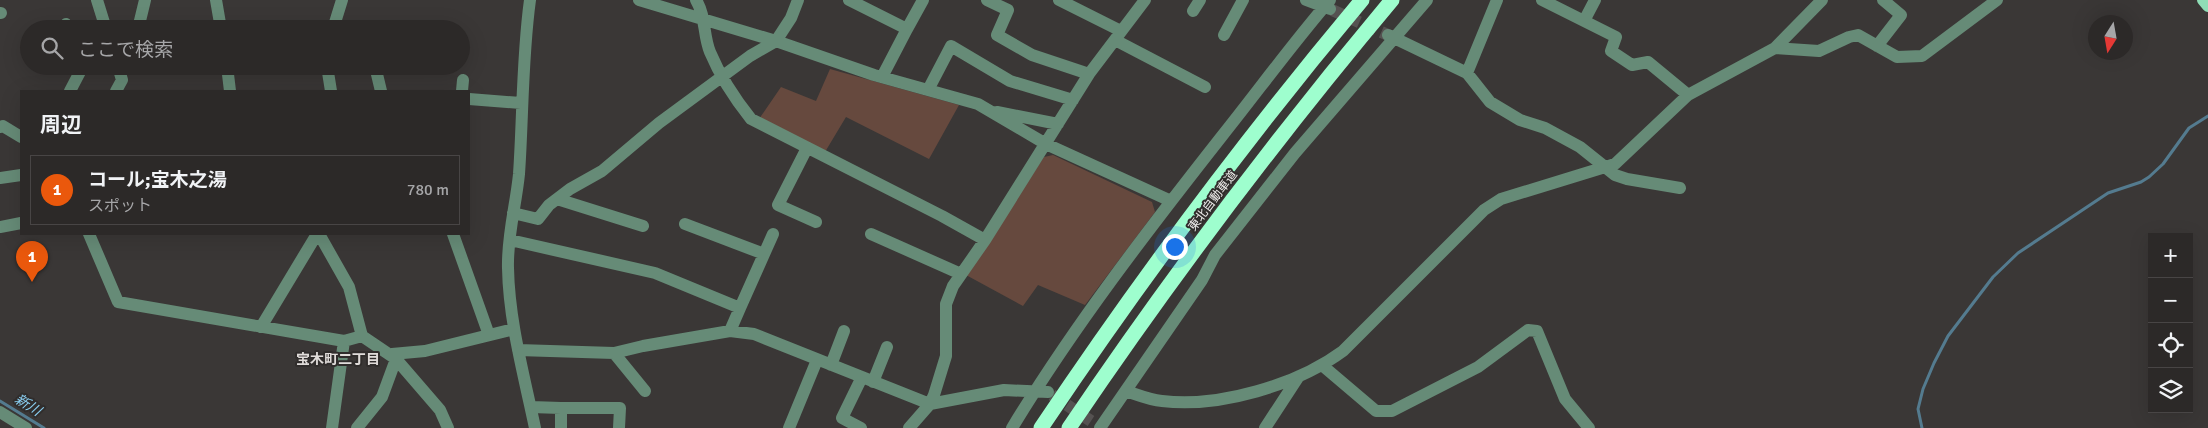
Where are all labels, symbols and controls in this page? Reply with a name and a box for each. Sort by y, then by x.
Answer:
north arrow [2088,15,2133,60]
search box [20,20,470,75]
icon: search [38,34,66,62]
text: ここで検索 [78,38,173,62]
text: 周辺 [40,112,82,138]
text: コール;宝木之湯 [88,168,227,192]
street label: 東北自動車道 [1185,168,1241,234]
text: 1 [53,180,61,200]
text: 780 m [407,180,449,200]
text: スポット [88,196,152,216]
map controls [2148,233,2193,413]
button: + [2148,233,2193,278]
your location [1162,234,1188,260]
pin: 1 [16,241,48,282]
button: − [2148,278,2193,323]
button: locate [2148,323,2193,368]
district label: 宝木町二丁目 [296,351,380,368]
button: layers [2148,368,2193,413]
water label: 新川 [12,390,46,421]

